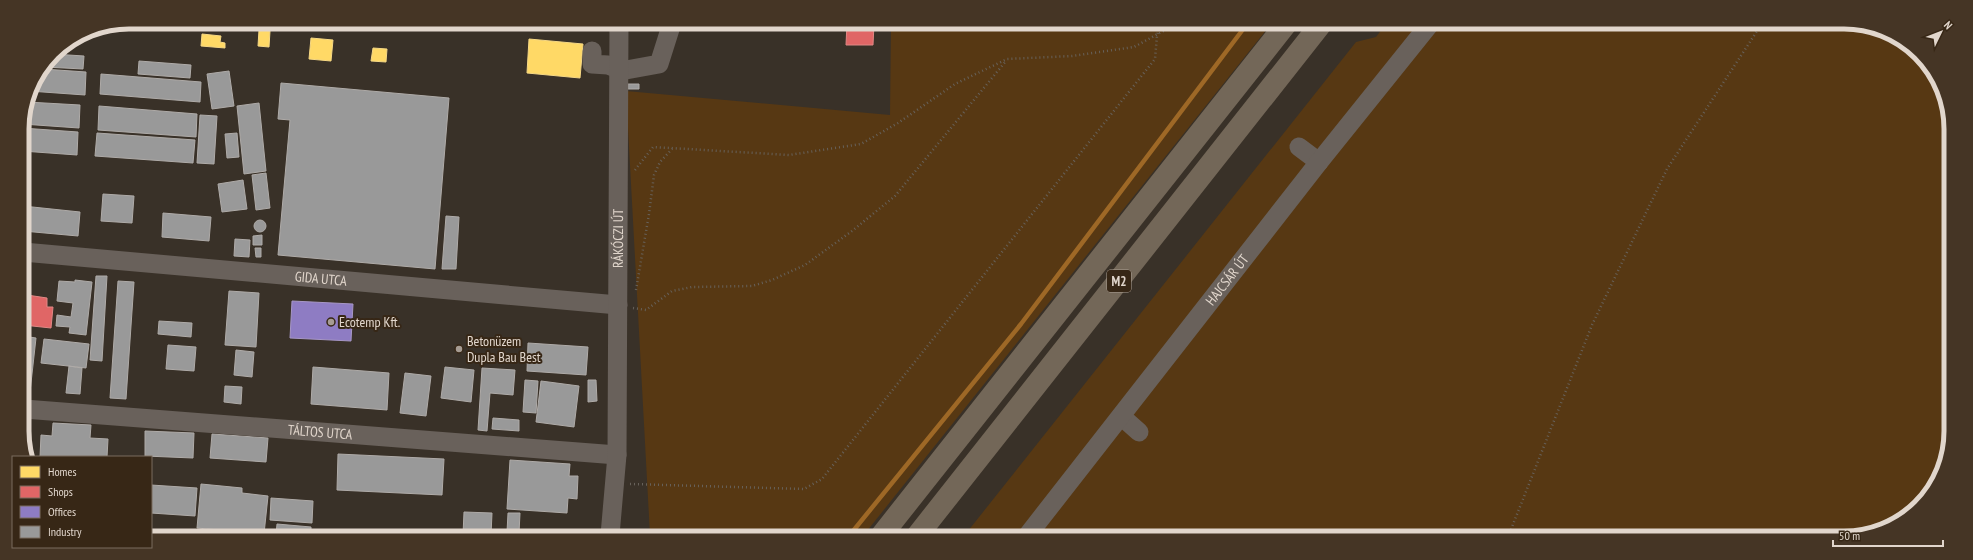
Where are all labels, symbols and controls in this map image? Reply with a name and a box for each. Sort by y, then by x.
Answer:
north arrow [1921,12,1961,52]
text: N [1941,18,1955,32]
street label: RÁKÓCZI ÚT [609,208,627,268]
street label: HAJCSÁR ÚT [1202,250,1253,309]
street label: GIDA UTCA [294,267,348,290]
road number: M2 [1107,270,1131,292]
place label: Ecotemp Kft. [339,313,400,331]
marker: Ecotemp Kft. [326,317,336,327]
place label: Betonüzem Dupla Bau Best [467,332,541,366]
marker: Betonüzem Dupla Bau Best [454,344,464,354]
street label: TÁLTOS UTCA [287,420,353,443]
legend [12,456,152,548]
text: Homes [48,464,76,479]
text: Shops [48,484,73,499]
text: Offices [48,504,76,519]
scale bar [1833,522,1943,548]
text: Industry [48,524,82,539]
text: 50 m [1839,528,1860,543]

